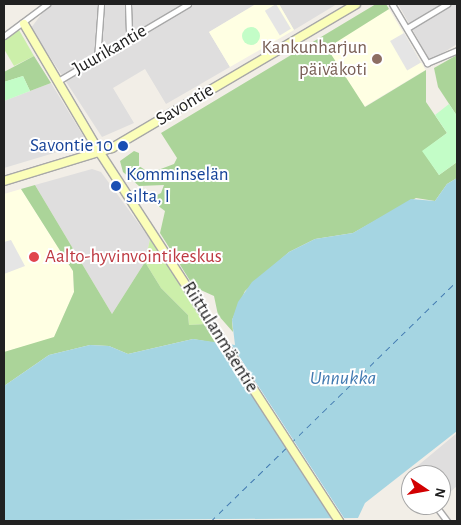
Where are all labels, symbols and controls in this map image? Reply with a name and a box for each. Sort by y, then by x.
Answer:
street label: Juurikantie [69,20,151,80]
place label: Kankunharjun päiväkoti [261,37,367,81]
marker: Kankunharjun päiväkoti [371,53,383,65]
street label: Savontie [152,79,218,131]
place label: Savontie 10 [30,135,113,157]
marker: Savontie 10 [117,140,129,152]
place label: Komminselän silta, I [126,164,229,208]
marker: Komminselän silta, I [110,180,122,192]
place label: Aalto-hyvinvointikeskus [45,246,222,268]
marker: Aalto-hyvinvointikeskus [27,250,41,264]
street label: Riittulanmäentie [177,277,263,397]
water label: Unnukka [310,366,376,390]
north arrow [401,465,451,515]
text: N [432,487,448,499]

